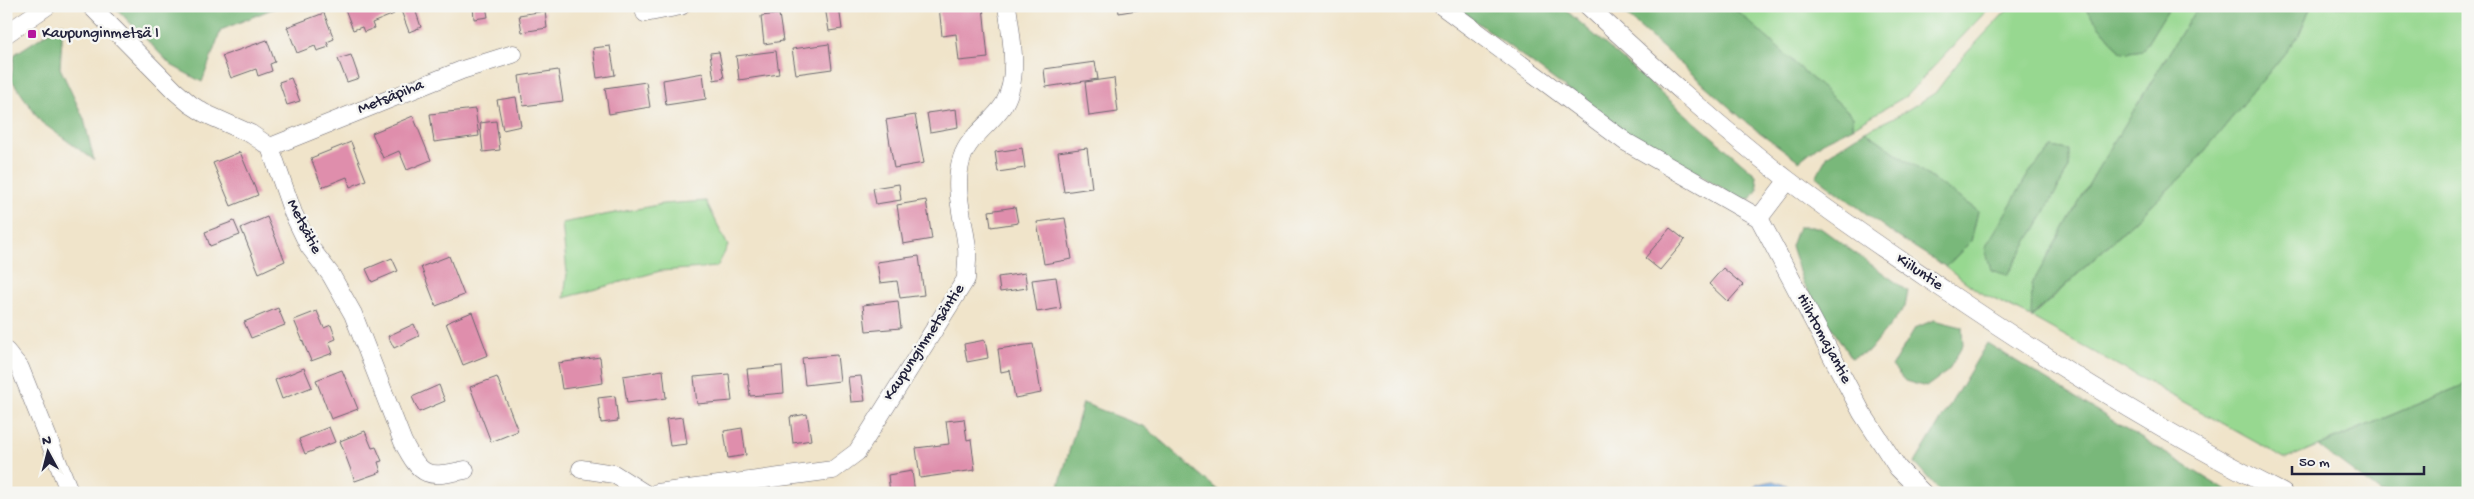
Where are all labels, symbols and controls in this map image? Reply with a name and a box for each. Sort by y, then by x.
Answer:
place label: Kaupunginmetsä I [42,25,159,44]
marker: Kaupunginmetsä I [26,28,38,40]
street label: Metsäpiha [355,76,428,120]
street label: Metsätie [281,196,325,258]
street label: Kiiluntie [1892,250,1947,296]
street label: Kaupunginmetsäntie [880,281,970,405]
street label: Hiihtomajantie [1791,291,1855,388]
north arrow [22,426,72,476]
text: N [41,433,52,451]
scale bar [2292,444,2424,476]
text: 50 m [2299,454,2330,472]

